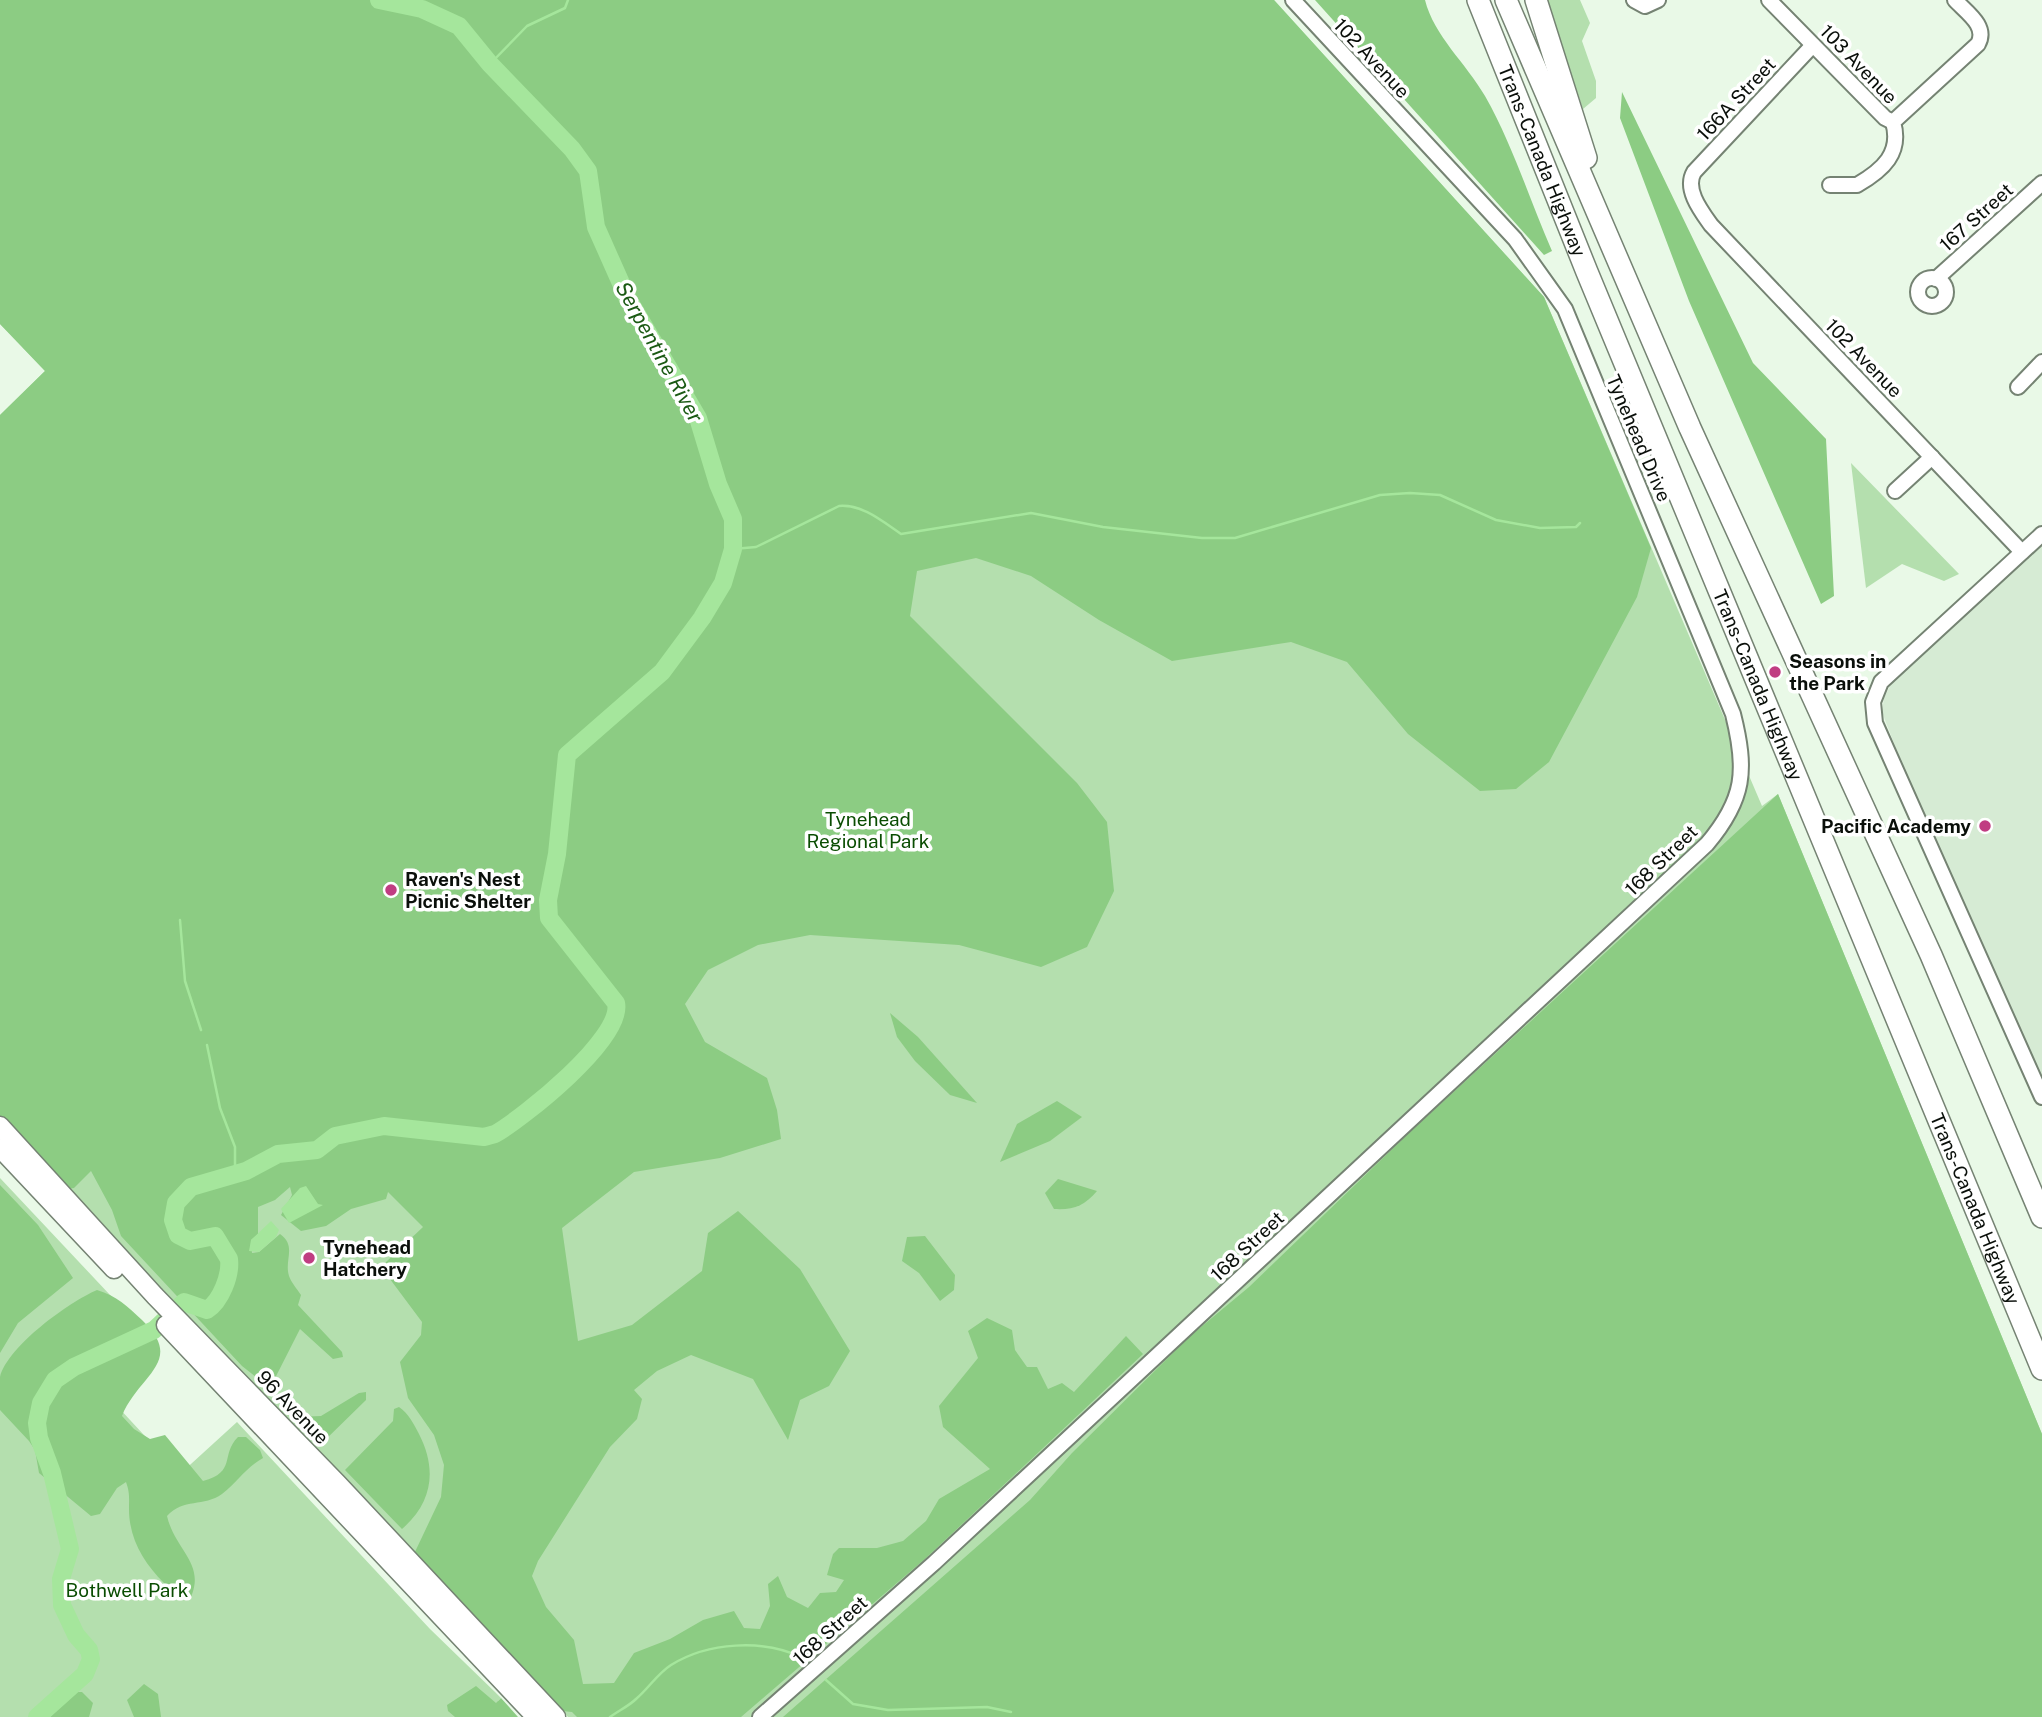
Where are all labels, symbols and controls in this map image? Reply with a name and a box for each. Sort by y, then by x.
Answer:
street label: 102 Avenue [1330,14,1414,102]
street label: 103 Avenue [1816,20,1902,108]
street label: 166A Street [1692,53,1780,145]
street label: Trans-Canada Highway [1494,61,1591,260]
street label: 167 Street [1935,178,2017,256]
water label: Serpentine River [610,277,709,427]
street label: 102 Avenue [1821,314,1907,402]
street label: Tynehead Drive [1602,371,1676,505]
street label: Trans-Canada Highway [1709,586,1808,784]
place label: Seasons in the Park [1789,650,1886,694]
marker: Seasons in the Park [1767,664,1783,680]
park label: Tynehead Regional Park [807,808,930,852]
place label: Pacific Academy [1821,815,1971,837]
marker: Pacific Academy [1977,818,1993,834]
street label: 168 Street [1620,820,1702,900]
place label: Raven's Nest Picnic Shelter [405,868,531,912]
marker: Raven's Nest Picnic Shelter [383,882,399,898]
street label: Trans-Canada Highway [1926,1110,2025,1307]
street label: 168 Street [1206,1207,1288,1285]
place label: Tynehead Hatchery [323,1236,411,1280]
marker: Tynehead Hatchery [301,1250,317,1266]
street label: 96 Avenue [253,1366,333,1448]
park label: Bothwell Park [66,1579,189,1601]
street label: 168 Street [789,1591,871,1669]

